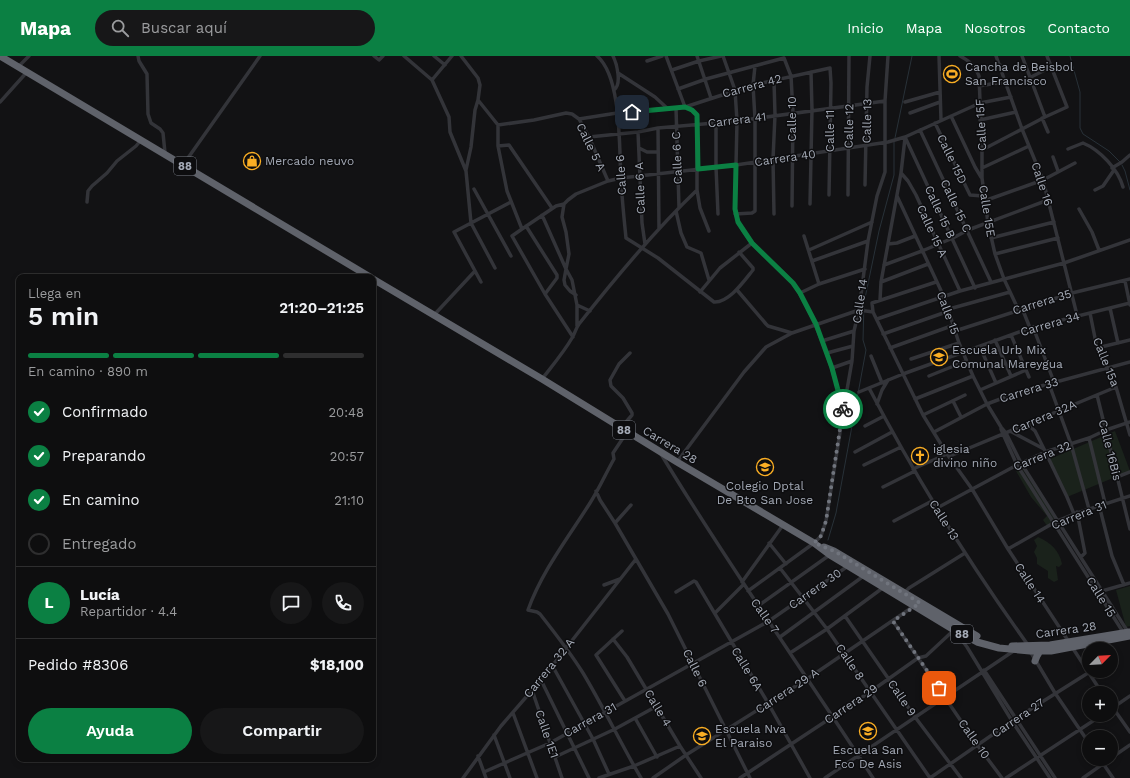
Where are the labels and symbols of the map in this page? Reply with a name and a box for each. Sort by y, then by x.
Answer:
place label: Cancha de Beisbol San Francisco [965,60,1074,88]
sports icon: Cancha de Beisbol San Francisco [942,64,962,84]
street label: Carrera 42 [721,71,783,101]
pin [615,95,649,129]
street label: Calle 10 [785,96,799,142]
street label: Calle 13 [860,98,874,144]
street label: Calle 15F [973,99,989,151]
street label: Calle 12 [842,103,856,149]
street label: Carrera 41 [707,109,767,131]
street label: Calle 11 [823,110,837,152]
street label: Calle 5 A [573,121,609,173]
street label: Calle 6 C [669,131,685,185]
street label: Calle 15D [934,132,970,186]
street label: Carrera 40 [753,147,817,169]
shop icon: Mercado neuvo [242,151,262,171]
place label: Mercado neuvo [265,154,354,168]
street label: Calle 6 [613,154,629,196]
road number: 88 [174,157,196,175]
street label: Calle 16 [1028,160,1056,208]
street label: Calle 6 A [632,162,648,214]
street label: Calle 15 C [938,177,974,235]
street label: Calle 15 B [922,183,958,241]
street label: Calle 15E [976,184,998,238]
street label: Calle 15 A [914,203,950,260]
street label: Calle 14 [850,278,870,324]
street label: Carrera 35 [1011,286,1073,318]
street label: Calle 15 [934,290,962,336]
street label: Carrera 34 [1019,309,1081,339]
street label: Calle 15a [1090,335,1122,389]
place label: Escuela Urb Mix Comunal Mareygua [952,343,1063,371]
school or university icon: Escuela Urb Mix Comunal Mareygua [929,347,949,367]
street label: Carrera 33 [998,374,1060,406]
courier [823,389,863,429]
street label: Carrera 32A [1010,397,1078,437]
street label: Calle 16Bis [1096,418,1124,482]
road number: 88 [613,421,635,439]
street label: Carrera 28 [640,423,700,467]
street label: Carrera 32 [1011,438,1073,474]
place label: iglesia divino niño [933,442,997,470]
church icon: iglesia divino niño [910,446,930,466]
school or university icon: Colegio Dptal De Bto San Jose [755,457,775,477]
place label: Colegio Dptal De Bto San Jose [717,479,813,507]
street label: Calle 13 [926,497,962,543]
street label: Carrera 31 [1049,498,1109,532]
street label: Calle 14 [1012,560,1048,606]
street label: Carrera 30 [786,566,844,612]
street label: Calle 15 [1083,574,1119,620]
street label: Calle 7 [748,596,782,636]
street label: Carrera 28 [1035,619,1097,641]
road number: 88 [951,625,973,643]
street label: Carrera 32 A [521,635,577,701]
street label: Calle 8 [833,641,867,683]
north arrow [1082,642,1118,678]
street label: Calle 6A [728,645,766,693]
street label: Calle 6 [680,647,710,689]
street label: Carrera 29 A [753,665,821,717]
pin [922,671,956,705]
street label: Calle 9 [885,677,919,719]
street label: Carrera 29 [822,681,880,727]
street label: Calle 4 [642,687,674,729]
street label: Carrera 27 [989,695,1047,741]
street label: Carrera 31 [561,700,619,740]
street label: Calle 1E1 [532,708,562,760]
street label: Calle 10 [955,716,993,762]
school or university icon: Escuela San Fco De Asis [858,721,878,741]
place label: Escuela Nva El Paraiso [715,722,786,750]
school or university icon: Escuela Nva El Paraiso [692,726,712,746]
place label: Escuela San Fco De Asis [832,743,904,771]

